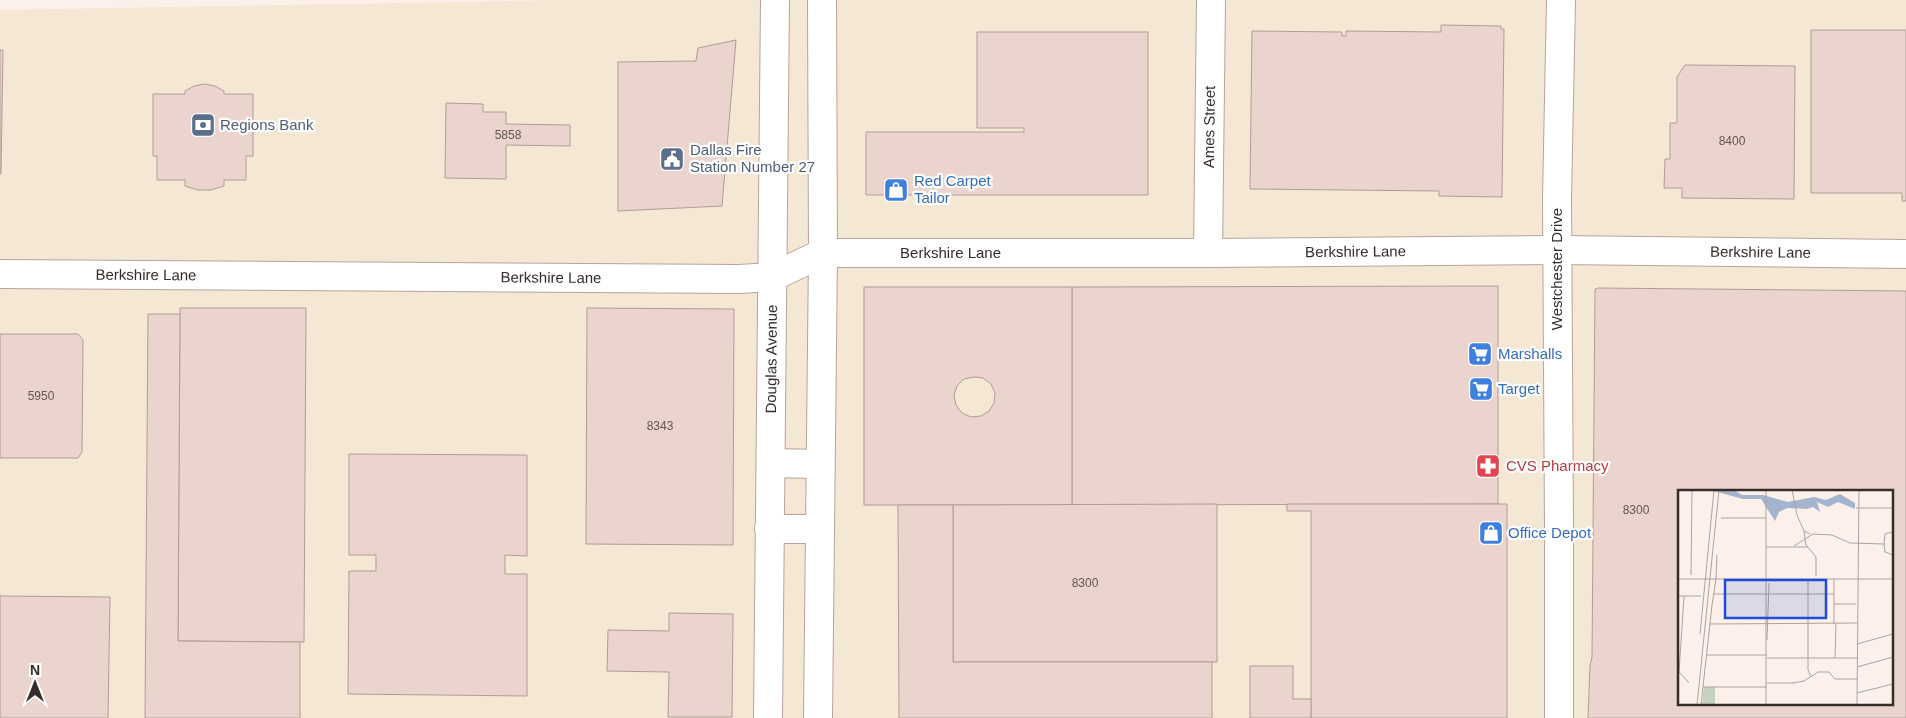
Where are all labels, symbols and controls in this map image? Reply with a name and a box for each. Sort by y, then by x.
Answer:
street label: Ames Street [1200,85,1218,168]
bank icon: Regions Bank [190,112,216,138]
place label: Regions Bank [220,116,314,133]
house number: 5858 [495,128,522,142]
house number: 8400 [1719,134,1746,148]
place label: Dallas Fire Station Number 27 [690,141,815,175]
public building icon: Dallas Fire Station Number 27 [659,146,685,172]
place label: Red Carpet Tailor [914,172,992,206]
shop icon: Red Carpet Tailor [883,177,909,203]
street label: Westchester Drive [1548,208,1565,330]
street label: Berkshire Lane [1305,242,1406,260]
street label: Berkshire Lane [1710,243,1811,261]
street label: Berkshire Lane [900,244,1001,261]
street label: Berkshire Lane [95,266,197,283]
street label: Berkshire Lane [500,268,602,286]
street label: Douglas Avenue [762,304,780,414]
supermarket icon: Marshalls [1467,341,1493,367]
place label: Marshalls [1498,345,1562,362]
supermarket icon: Target [1468,376,1494,402]
place label: Target [1498,380,1541,397]
house number: 5950 [28,389,55,403]
house number: 8343 [647,419,674,433]
pharmacy icon: CVS Pharmacy [1475,453,1501,479]
place label: CVS Pharmacy [1506,457,1609,474]
inset map [1678,490,1894,706]
house number: 8300 [1623,503,1650,517]
shop icon: Office Depot [1478,520,1504,546]
place label: Office Depot [1508,524,1592,541]
house number: 8300 [1072,576,1099,590]
north arrow [10,658,60,708]
text: N [30,662,40,678]

